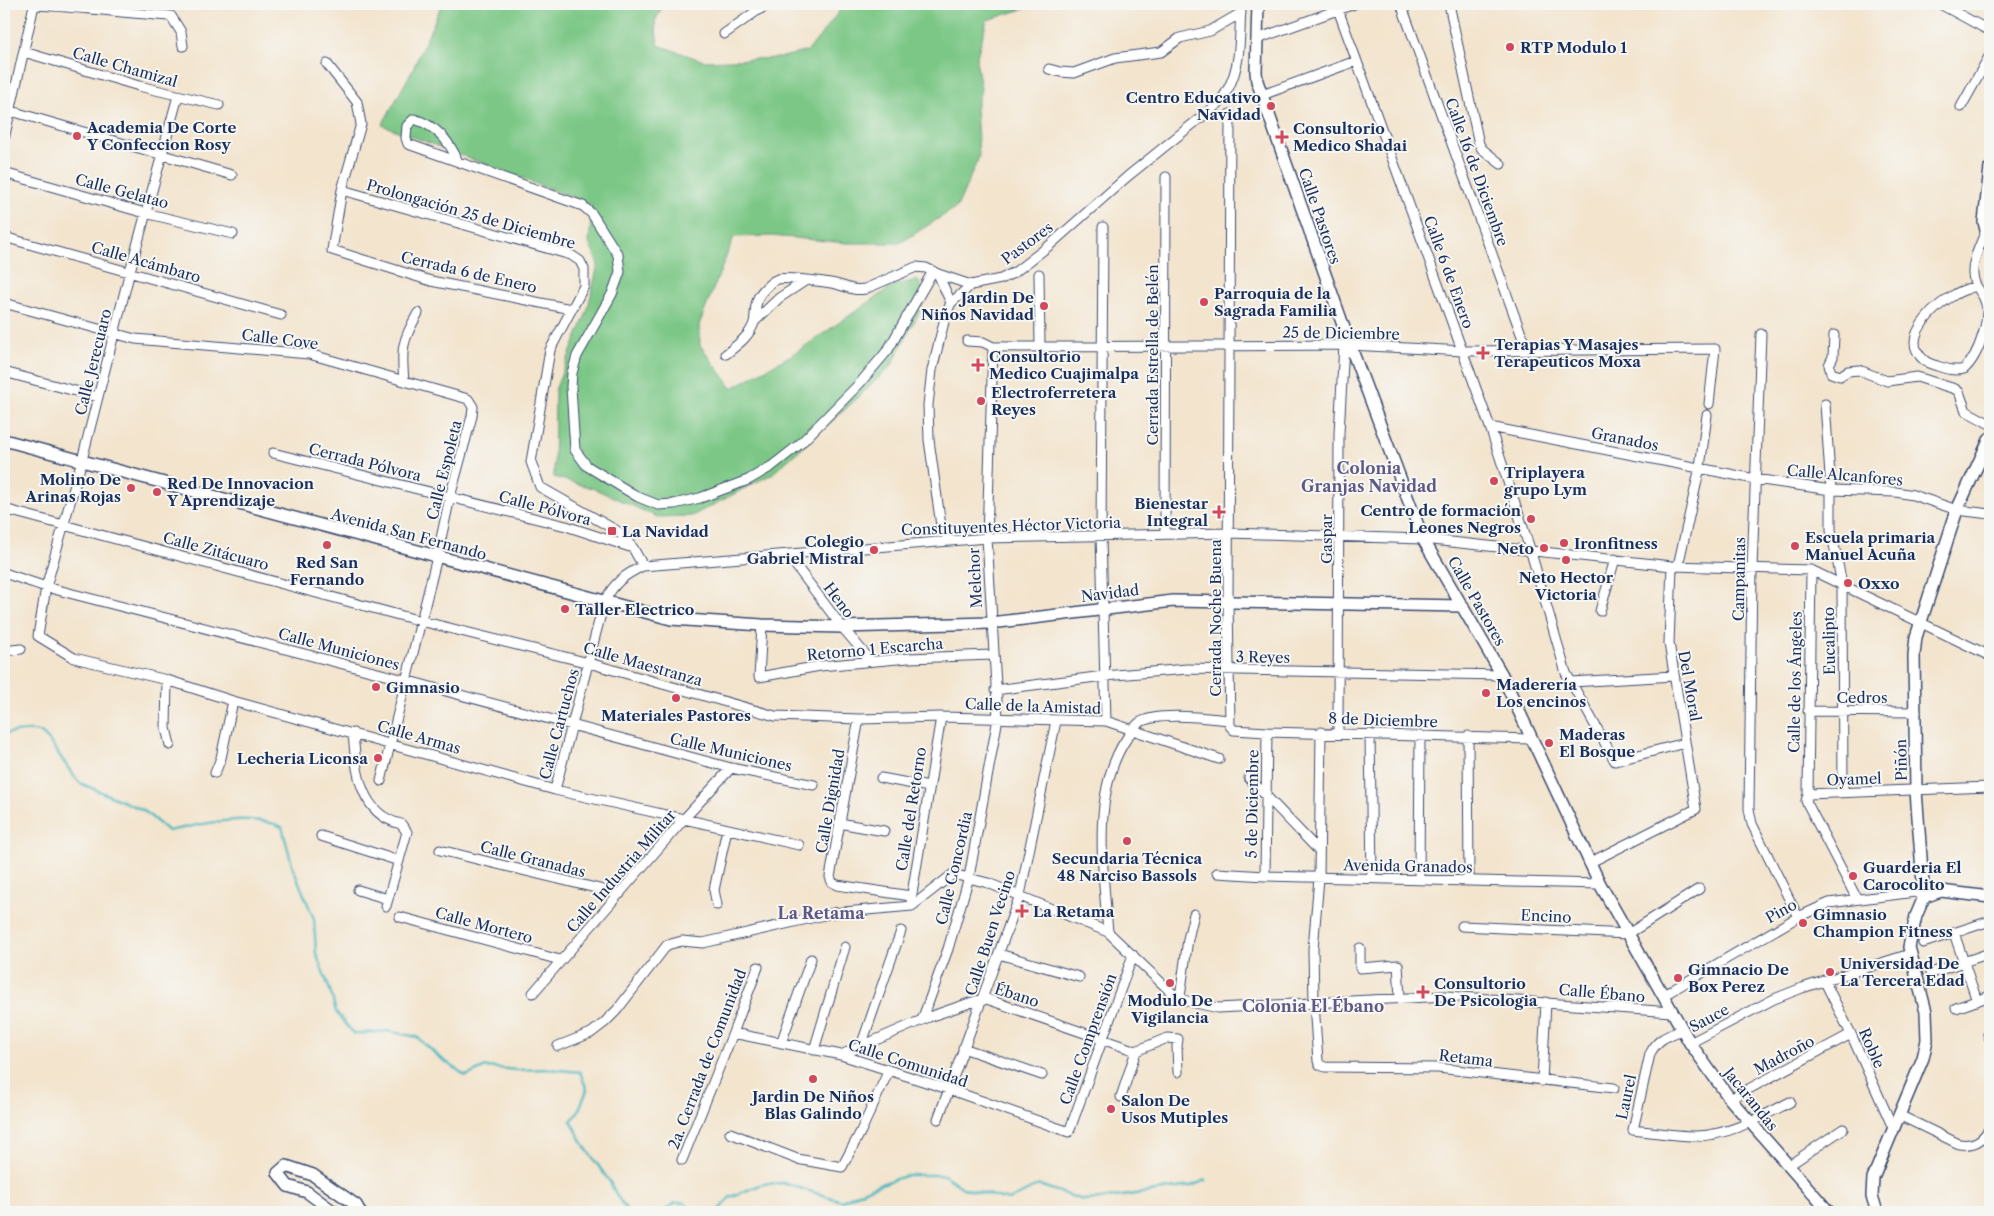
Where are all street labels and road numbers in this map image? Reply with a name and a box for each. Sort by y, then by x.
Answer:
street label: Calle Chamizal [70,43,180,91]
street label: Calle 16 de Diciembre [1441,95,1513,249]
street label: Calle Pastores [1295,165,1345,267]
street label: Calle Gelatao [73,169,171,213]
street label: Prolongación 25 de Diciembre [364,175,578,253]
street label: Calle 6 de Enero [1420,213,1478,331]
street label: Pastores [997,217,1057,269]
street label: Calle Acámbaro [89,237,203,287]
street label: Cerrada 6 de Enero [399,247,539,297]
street label: Cerrada Estrella de Belén [1143,264,1162,446]
street label: Calle Jerecuaro [71,307,115,417]
street label: 25 de Diciembre [1282,322,1400,344]
street label: Calle Cove [241,325,319,353]
street label: Calle Espoleta [422,418,466,522]
street label: Granados [1590,423,1660,455]
street label: Cerrada Pólvora [307,439,423,485]
street label: Calle Alcanfores [1786,460,1904,490]
street label: Calle Pólvora [497,487,593,529]
street label: Avenida San Fernando [328,504,489,564]
street label: Constituyentes Héctor Victoria [901,513,1121,539]
street label: Gaspar [1317,513,1336,564]
street label: Calle Zitácuaro [161,528,271,574]
street label: Campanitas [1729,537,1749,621]
street label: Cerrada Noche Buena [1206,539,1225,697]
street label: Melchor [964,547,986,609]
street label: Calle Pastores [1444,553,1510,649]
street label: Heno [820,579,858,621]
street label: Navidad [1080,580,1140,606]
street label: Eucalipto [1819,607,1839,675]
street label: Calle de los Ángeles [1784,611,1806,753]
street label: Calle Municiones [276,624,402,674]
street label: Retorno 1 Escarcha [806,634,944,664]
street label: Calle Maestranza [581,638,705,690]
street label: 3 Reyes [1236,647,1290,667]
street label: Del Moral [1674,649,1706,723]
street label: Calle Cartuchos [535,666,583,782]
street label: Cedros [1837,688,1887,707]
street label: Calle de la Amistad [965,694,1101,718]
street label: 8 de Diciembre [1328,709,1438,731]
street label: Calle Armas [375,716,463,758]
street label: Calle Municiones [668,729,794,775]
street label: Piñón [1891,738,1911,781]
street label: Calle del Retorno [892,746,930,872]
street label: Calle Dignidad [811,747,849,855]
street label: 5 de Diciembre [1242,749,1262,859]
street label: Oyamel [1826,769,1882,789]
street label: Calle Industria Militar [562,805,680,936]
street label: Calle Concordia [932,809,976,927]
street label: Calle Granadas [478,837,588,881]
street label: Avenida Granados [1342,855,1473,877]
street label: Calle Buen Vecino [961,868,1019,998]
street label: Pino [1762,895,1800,927]
street label: Calle Mortero [433,903,535,947]
street label: Encino [1520,905,1572,927]
street label: 2a. Cerrada de Comunidad [664,966,750,1152]
street label: Calle Comprensión [1055,970,1121,1107]
street label: Ébano [992,979,1042,1011]
street label: Calle Ébano [1558,980,1646,1006]
street label: Sauce [1686,1000,1732,1036]
street label: Roble [1855,1025,1889,1071]
street label: Madroño [1750,1031,1818,1079]
street label: Calle Comunidad [846,1035,970,1091]
street label: Retama [1438,1045,1494,1071]
street label: Jacarandas [1718,1062,1782,1134]
street label: Laurel [1612,1072,1640,1121]

